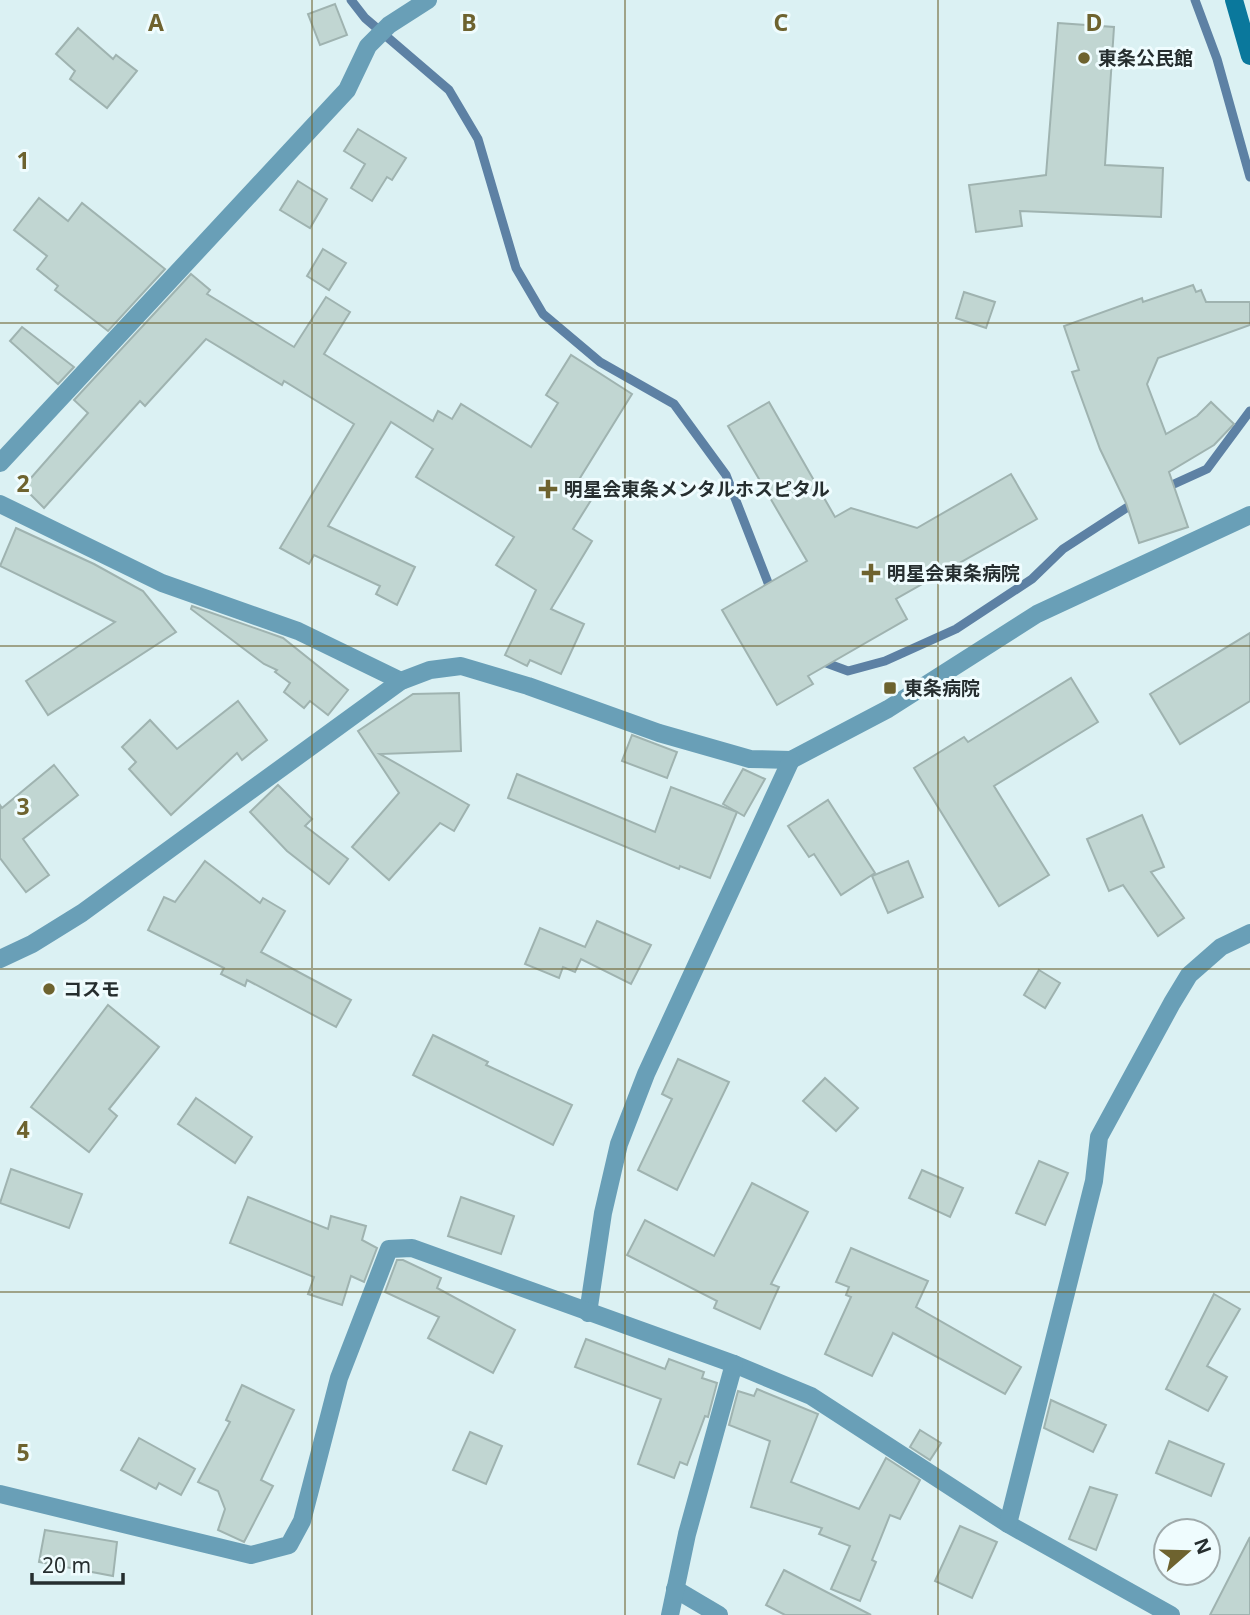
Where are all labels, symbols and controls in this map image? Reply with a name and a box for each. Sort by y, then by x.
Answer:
text: A [148,6,164,38]
text: B [461,6,477,38]
text: C [774,6,789,38]
text: D [1086,6,1102,38]
place label: 東条公民館 [1098,45,1193,71]
marker: 東条公民館 [1076,50,1092,66]
text: 1 [16,144,30,176]
text: 2 [16,467,30,499]
place label: 明星会東条メンタルホスピタル [564,476,830,502]
marker: 明星会東条メンタルホスピタル [538,479,558,499]
place label: 明星会東条病院 [887,560,1020,586]
marker: 明星会東条病院 [861,563,881,583]
place label: 東条病院 [904,675,980,701]
marker: 東条病院 [882,680,898,696]
text: 3 [16,790,30,822]
place label: コスモ [63,976,120,1002]
marker: コスモ [41,981,57,997]
text: 4 [16,1113,30,1145]
text: 5 [16,1436,30,1468]
north arrow [1152,1517,1222,1587]
text: N [1188,1534,1218,1558]
scale bar [32,1542,122,1586]
text: 20 m [42,1551,91,1579]

